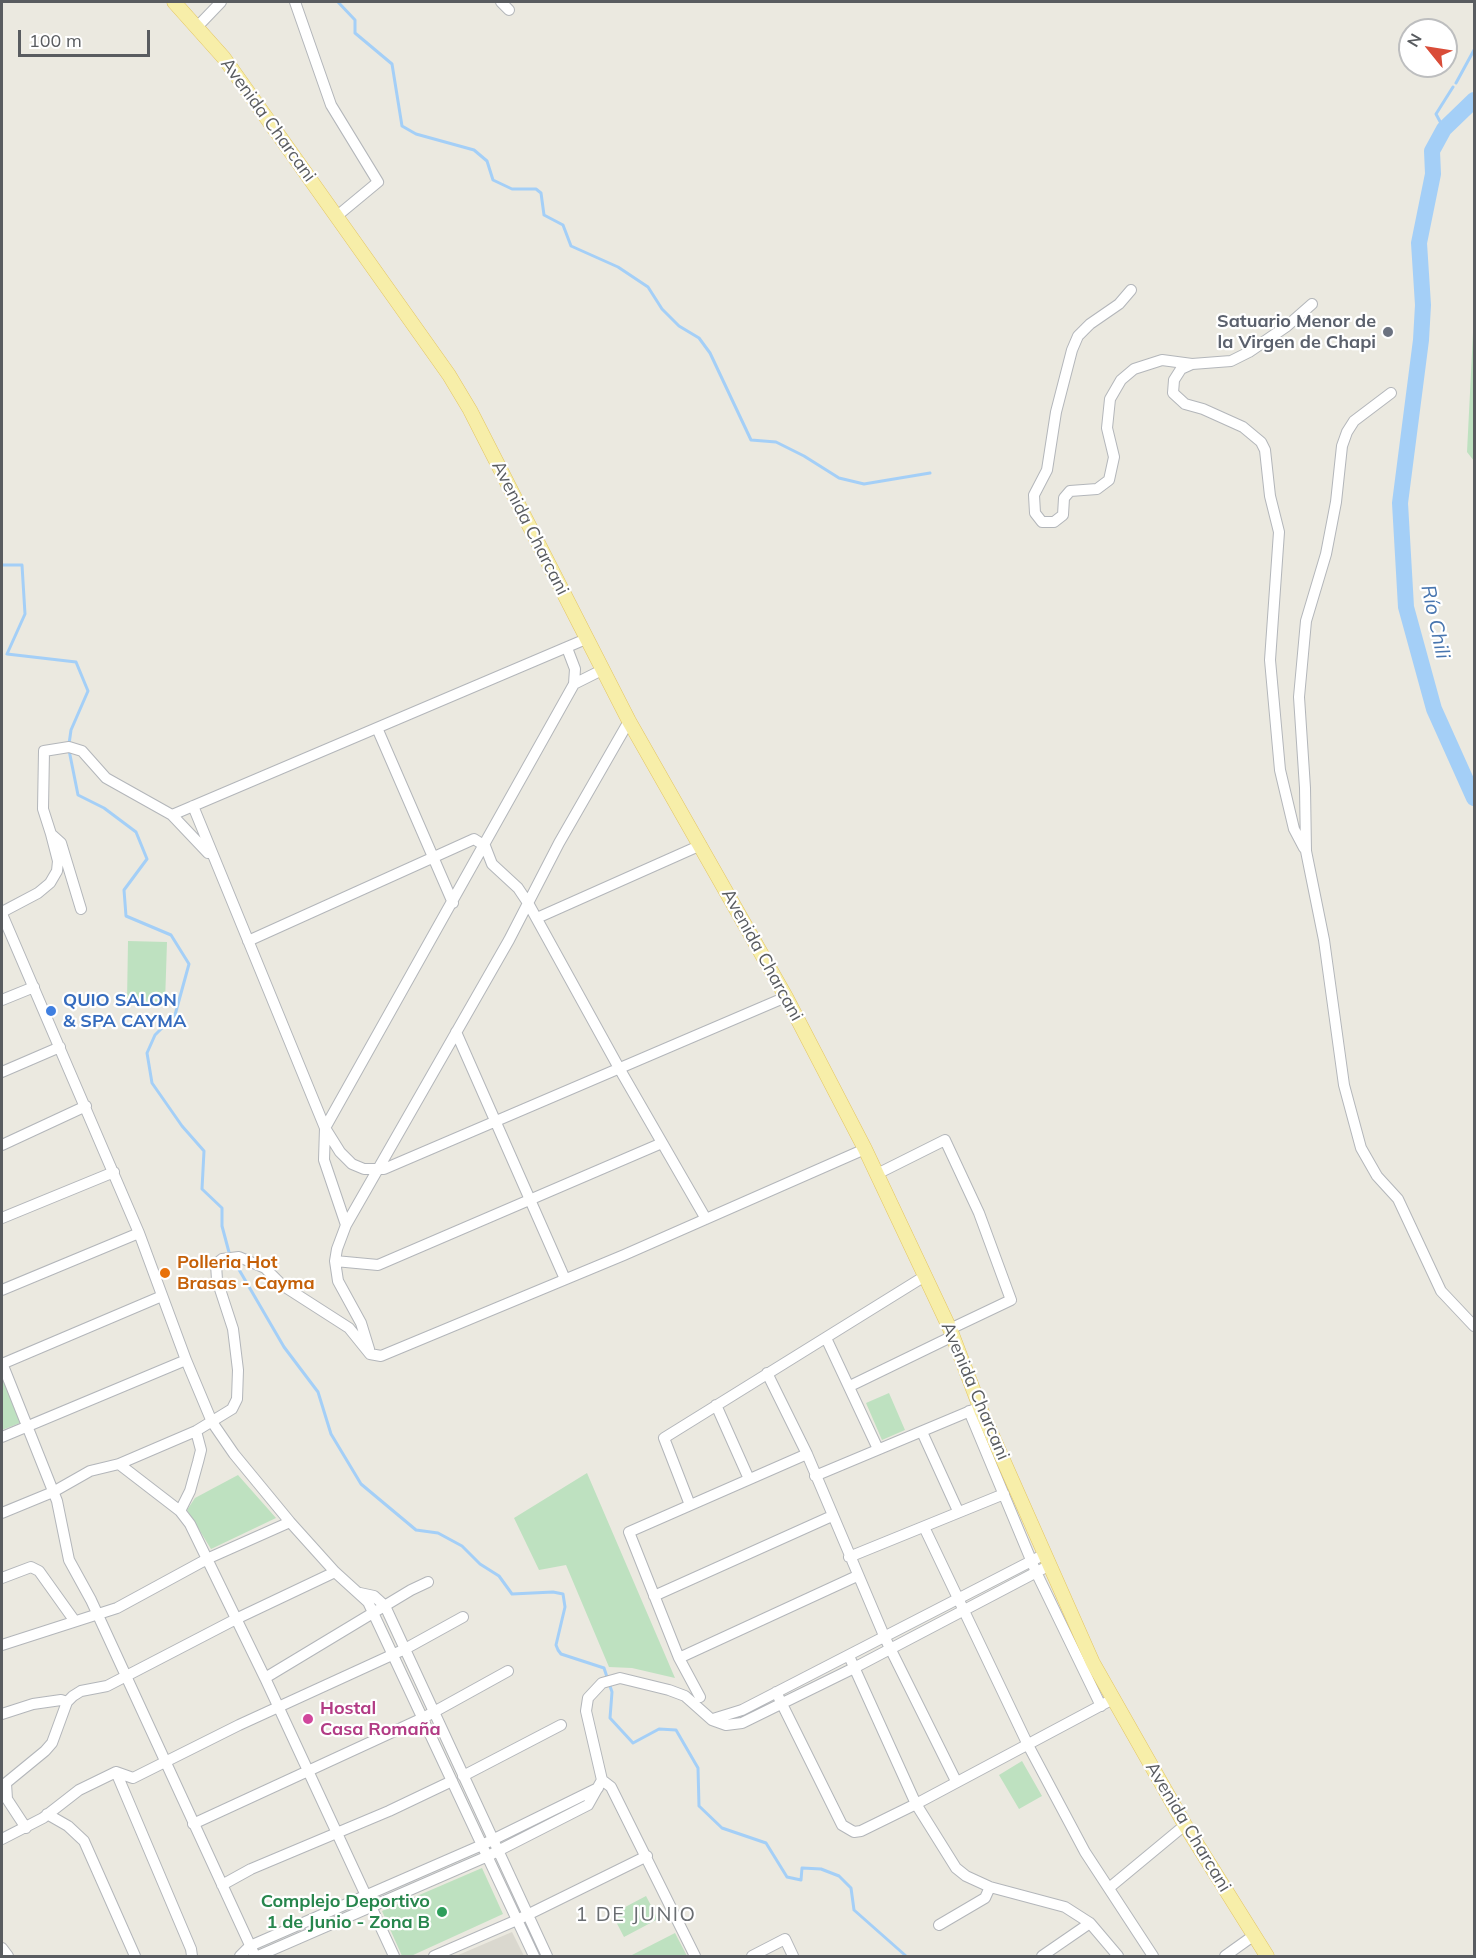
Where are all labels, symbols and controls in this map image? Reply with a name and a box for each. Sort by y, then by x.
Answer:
scale bar [21,18,153,56]
north arrow [1398,18,1458,78]
text: 100 m [29,29,82,52]
text: N [1402,30,1426,50]
street label: Avenida Charcani [216,54,320,186]
place label: Satuario Menor de la Virgen de Chapi [1217,311,1376,354]
marker: Satuario Menor de la Virgen de Chapi [1381,325,1395,339]
street label: Avenida Charcani [487,457,573,599]
water label: Río Chili [1415,583,1455,661]
street label: Avenida Charcani [717,885,807,1025]
place label: QUIO SALON & SPA CAYMA [63,990,186,1032]
marker: QUIO SALON & SPA CAYMA [44,1004,58,1018]
place label: Polleria Hot Brasas - Cayma [177,1252,315,1294]
marker: Polleria Hot Brasas - Cayma [158,1266,172,1280]
street label: Avenida Charcani [936,1319,1014,1463]
place label: Hostal Casa Romaña [320,1698,441,1740]
marker: Hostal Casa Romaña [301,1712,315,1726]
street label: Avenida Charcani [1141,1758,1235,1896]
place label: Complejo Deportivo 1 de Junio - Zona B [261,1891,430,1934]
district label: 1 DE JUNIO [576,1903,696,1927]
marker: Complejo Deportivo 1 de Junio - Zona B [435,1905,449,1919]

